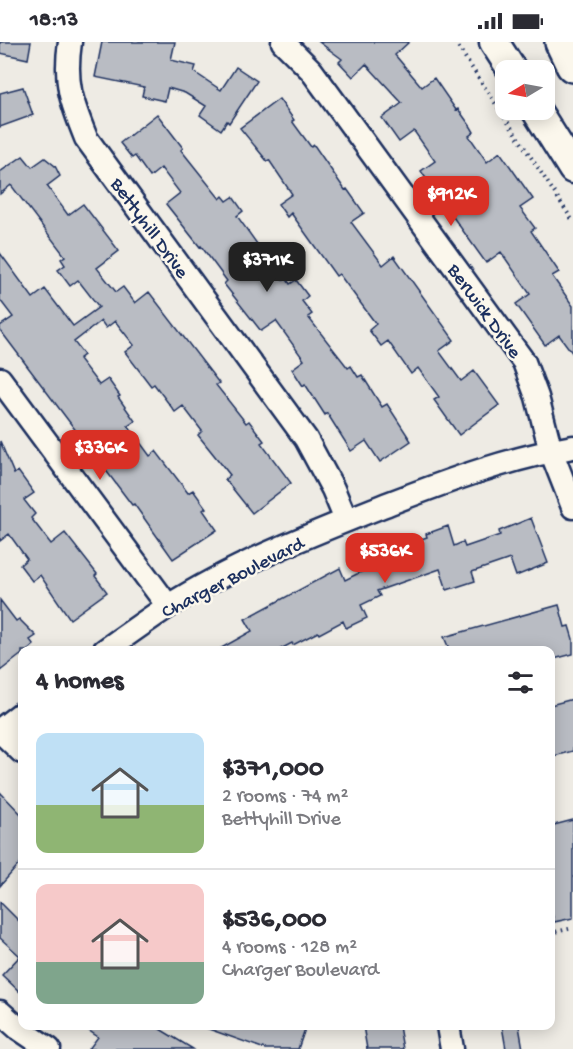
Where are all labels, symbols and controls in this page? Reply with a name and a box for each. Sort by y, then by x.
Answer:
text: 18:13 [30,8,78,34]
north arrow [495,60,555,120]
map controls [495,60,555,120]
street label: Bettyhill Drive [103,173,193,284]
pin: $912K [409,176,493,227]
text: $912K [427,184,475,207]
pin: $371K [225,242,309,293]
text: $371K [243,250,291,273]
street label: Berwick Drive [441,259,526,364]
pin: $336K [58,430,142,481]
text: $336K [75,438,125,461]
street label: Charger Boulevard [159,532,311,625]
pin: $536K [343,533,427,584]
text: $536K [359,541,411,564]
icon: filters [504,666,537,699]
text: 4 homes [36,667,123,698]
text: $371,000 [222,755,324,786]
icon: home [84,757,156,829]
text: 2 rooms · 74 m² [222,786,348,809]
text: Bettyhill Drive [222,809,341,832]
text: $536,000 [222,906,326,937]
icon: home [84,908,156,980]
text: 4 rooms · 128 m² [222,937,357,960]
text: Charger Boulevard [222,960,379,983]

